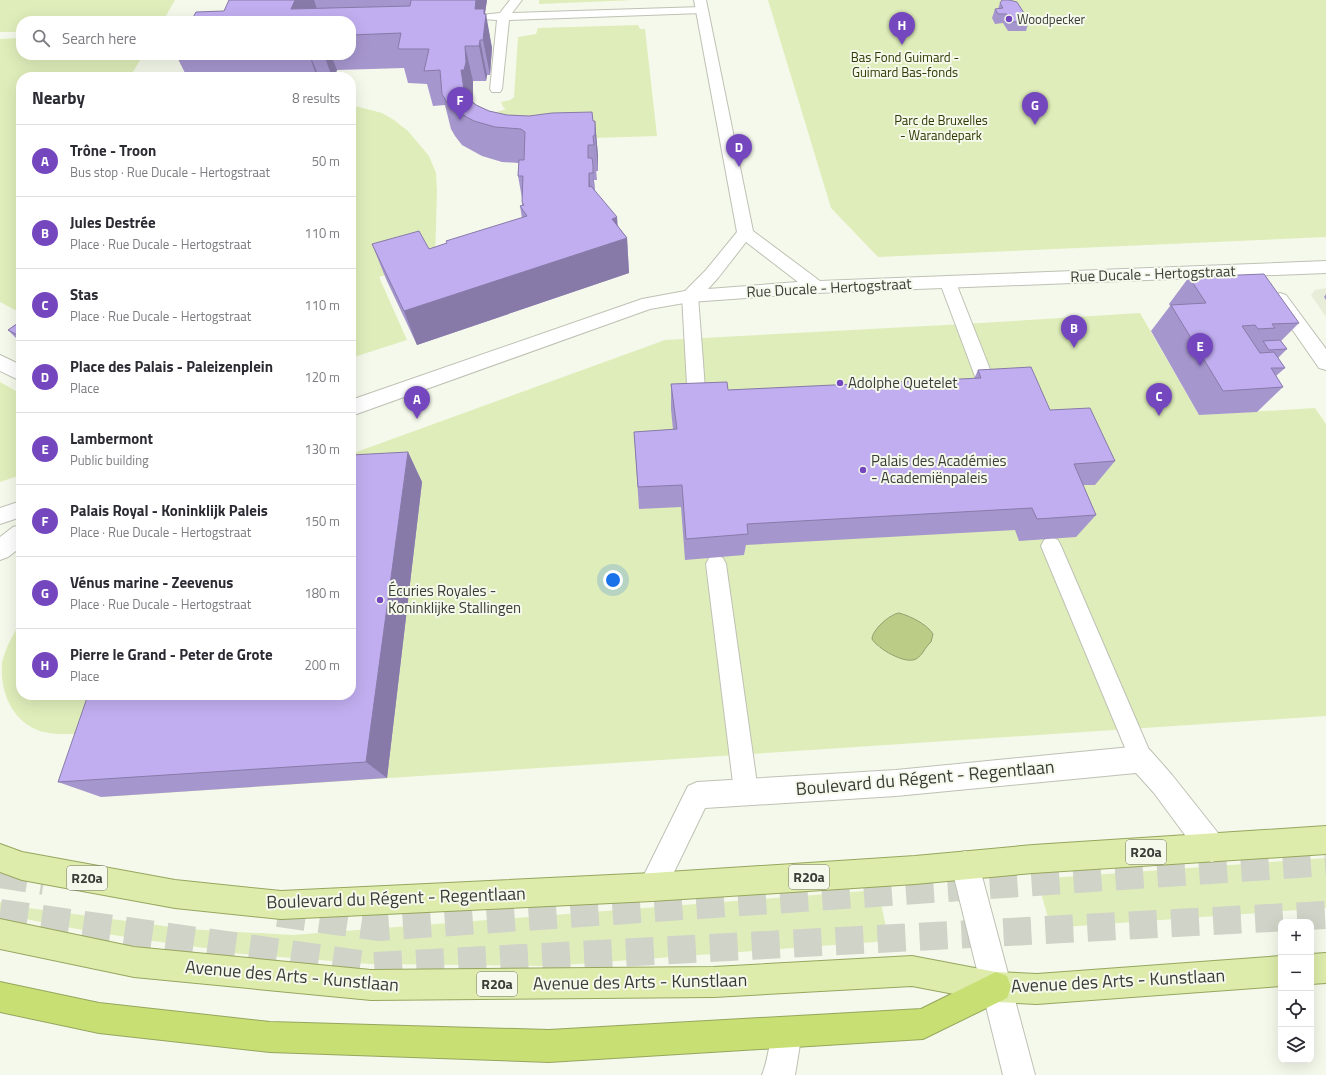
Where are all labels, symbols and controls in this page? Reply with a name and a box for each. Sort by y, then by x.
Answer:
place label: Woodpecker [1017,9,1086,29]
pin: H [889,12,915,45]
marker: Woodpecker [1004,14,1014,24]
search box [16,16,356,60]
icon: search [30,27,52,49]
text: Search here [62,27,136,50]
park label: Bas Fond Guimard - Guimard Bas-fonds [851,47,959,82]
text: Nearby [32,85,85,111]
pin: F [447,87,473,120]
text: 8 results [292,88,340,108]
pin: G [1022,92,1048,125]
park label: Parc de Bruxelles - Warandepark [894,110,988,145]
pin: D [726,134,752,167]
text: Trône - Troon [70,139,156,162]
text: A [41,151,49,171]
text: 50 m [312,151,340,171]
text: Bus stop · Rue Ducale - Hertogstraat [70,162,270,182]
text: Jules Destrée [70,211,156,234]
text: B [41,223,49,243]
text: 110 m [304,223,340,243]
text: Place · Rue Ducale - Hertogstraat [70,234,251,254]
street label: Rue Ducale - Hertogstraat [1070,259,1237,288]
street label: Rue Ducale - Hertogstraat [746,272,913,303]
text: Stas [70,283,98,306]
text: C [41,295,49,315]
text: 110 m [304,295,340,315]
text: Place · Rue Ducale - Hertogstraat [70,306,251,326]
pin: B [1061,315,1087,348]
pin: E [1187,333,1213,366]
text: Place des Palais - Paleizenplein [70,355,273,378]
text: D [41,367,49,387]
text: 120 m [304,367,340,387]
place label: Adolphe Quetelet [848,371,958,394]
text: Place [70,378,99,398]
marker: Adolphe Quetelet [835,378,845,388]
pin: C [1146,383,1172,416]
pin: A [404,386,430,419]
text: Lambermont [70,427,153,450]
text: E [41,439,49,459]
text: 130 m [304,439,340,459]
place label: Palais des Académies - Academiënpaleis [871,449,1006,489]
text: Public building [70,450,149,470]
marker: Palais des Académies - Academiënpaleis [858,465,868,475]
text: Palais Royal - Koninklijk Paleis [70,499,268,522]
text: F [42,511,48,531]
text: 150 m [304,511,340,531]
text: Place · Rue Ducale - Hertogstraat [70,522,251,542]
your location [603,570,623,590]
text: Vénus marine - Zeevenus [70,571,233,594]
place label: Écuries Royales - Koninklijke Stallingen [388,579,521,619]
text: G [41,583,49,603]
text: 180 m [304,583,340,603]
text: Place · Rue Ducale - Hertogstraat [70,594,251,614]
marker: Écuries Royales - Koninklijke Stallingen [375,595,385,605]
text: Pierre le Grand - Peter de Grote [70,643,273,666]
text: H [41,655,49,675]
text: 200 m [304,655,340,675]
text: Place [70,666,99,686]
street label: Boulevard du Régent - Regentlaan [795,753,1055,802]
road number: R20a [1126,840,1166,864]
road number: R20a [789,865,829,889]
road number: R20a [67,866,107,890]
street label: Boulevard du Régent - Regentlaan [266,879,526,916]
map controls [1278,919,1314,1063]
button: + [1278,919,1314,955]
street label: Avenue des Arts - Kunstlaan [184,953,400,998]
button: − [1278,955,1314,991]
street label: Avenue des Arts - Kunstlaan [1010,961,1226,1000]
street label: Avenue des Arts - Kunstlaan [533,966,747,997]
road number: R20a [477,972,517,996]
button: locate [1278,991,1314,1027]
button: layers [1278,1027,1314,1063]

